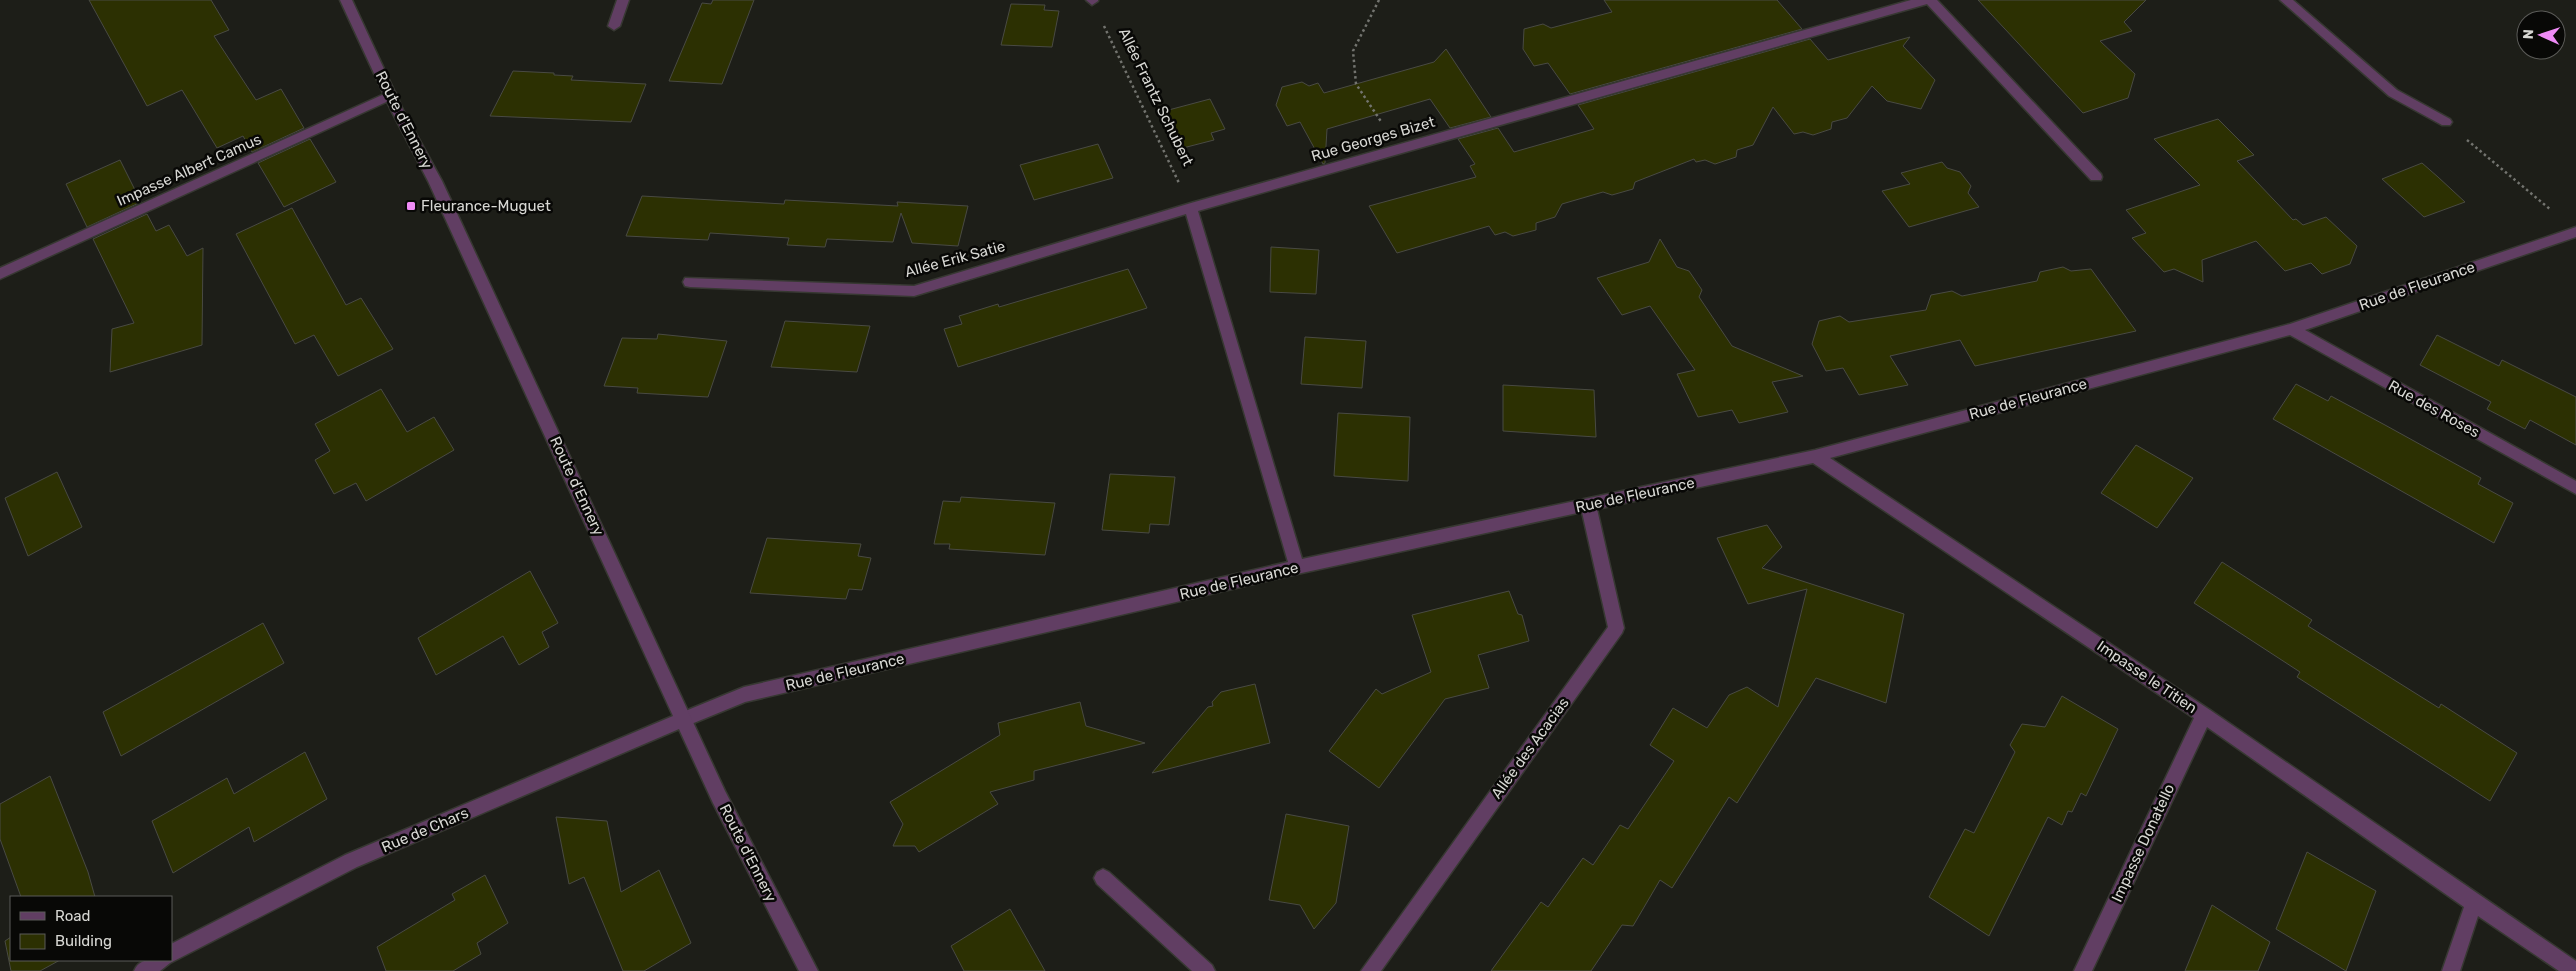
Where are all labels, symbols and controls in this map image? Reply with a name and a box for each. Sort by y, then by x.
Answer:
north arrow [2516,10,2566,60]
street label: Allée Frantz Schubert [1115,25,1197,169]
text: N [2520,29,2537,40]
street label: Route d'Ennery [372,68,436,172]
street label: Rue Georges Bizet [1309,113,1437,165]
street label: Impasse Albert Camus [114,130,264,210]
place label: Fleurance-Muguet [421,197,551,215]
marker: Fleurance-Muguet [405,200,417,212]
street label: Allée Erik Satie [903,237,1007,281]
street label: Rue de Fleurance [2357,258,2477,314]
street label: Rue de Fleurance [1967,375,2089,423]
street label: Rue des Roses [2385,376,2483,442]
street label: Route d'Ennery [546,434,608,538]
street label: Rue de Fleurance [1574,474,1696,516]
street label: Rue de Fleurance [1178,559,1300,603]
street label: Impasse le Titien [2094,637,2200,717]
street label: Rue de Fleurance [784,650,906,694]
street label: Allée des Acacias [1487,694,1573,802]
street label: Impasse Donatello [2108,781,2178,905]
street label: Route d'Ennery [716,801,780,905]
street label: Rue de Chars [379,803,471,856]
legend [10,896,172,961]
text: Road [55,907,91,925]
text: Building [55,932,112,950]

